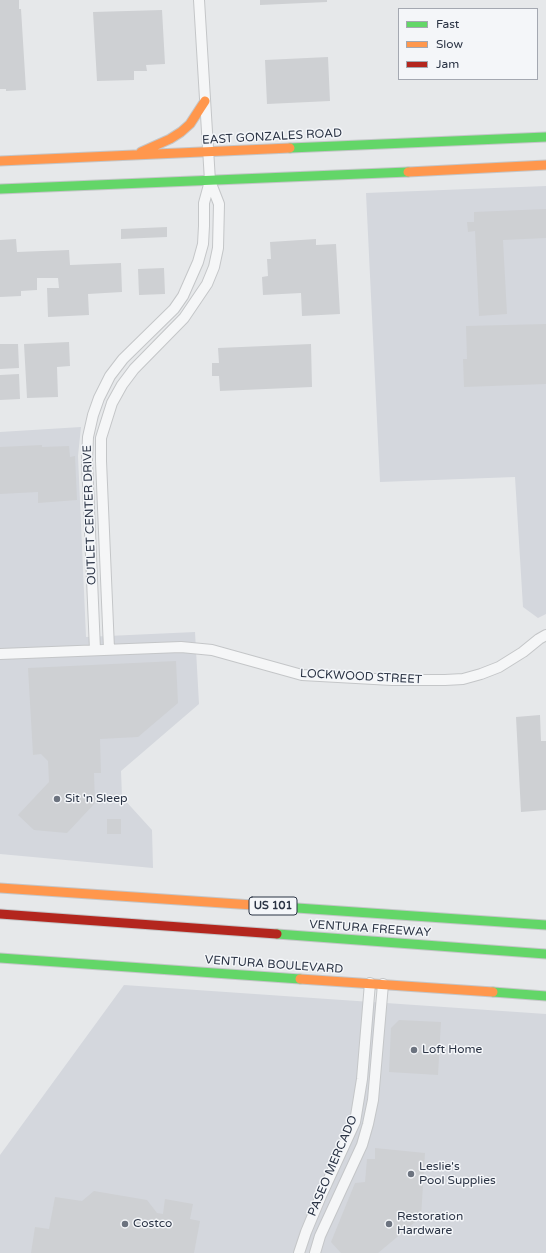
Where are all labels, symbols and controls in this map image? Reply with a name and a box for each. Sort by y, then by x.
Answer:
legend [398,8,538,80]
text: Fast [436,17,459,31]
text: Slow [436,37,463,51]
text: Jam [436,57,459,71]
street label: EAST GONZALES ROAD [202,126,342,148]
street label: OUTLET CENTER DRIVE [80,445,100,585]
street label: LOCKWOOD STREET [300,667,422,687]
place label: Sit 'n Sleep [65,792,128,806]
marker: Sit 'n Sleep [52,794,62,804]
road number: US 101 [249,897,297,915]
street label: VENTURA FREEWAY [309,918,431,940]
street label: VENTURA BOULEVARD [204,953,344,977]
place label: Loft Home [422,1043,482,1057]
marker: Loft Home [409,1045,419,1055]
street label: PASEO MERCADO [305,1113,361,1219]
place label: Leslie's Pool Supplies [419,1160,496,1188]
marker: Leslie's Pool Supplies [406,1169,416,1179]
place label: Restoration Hardware [397,1210,463,1238]
place label: Costco [133,1217,172,1231]
marker: Costco [120,1219,130,1229]
marker: Restoration Hardware [384,1219,394,1229]

